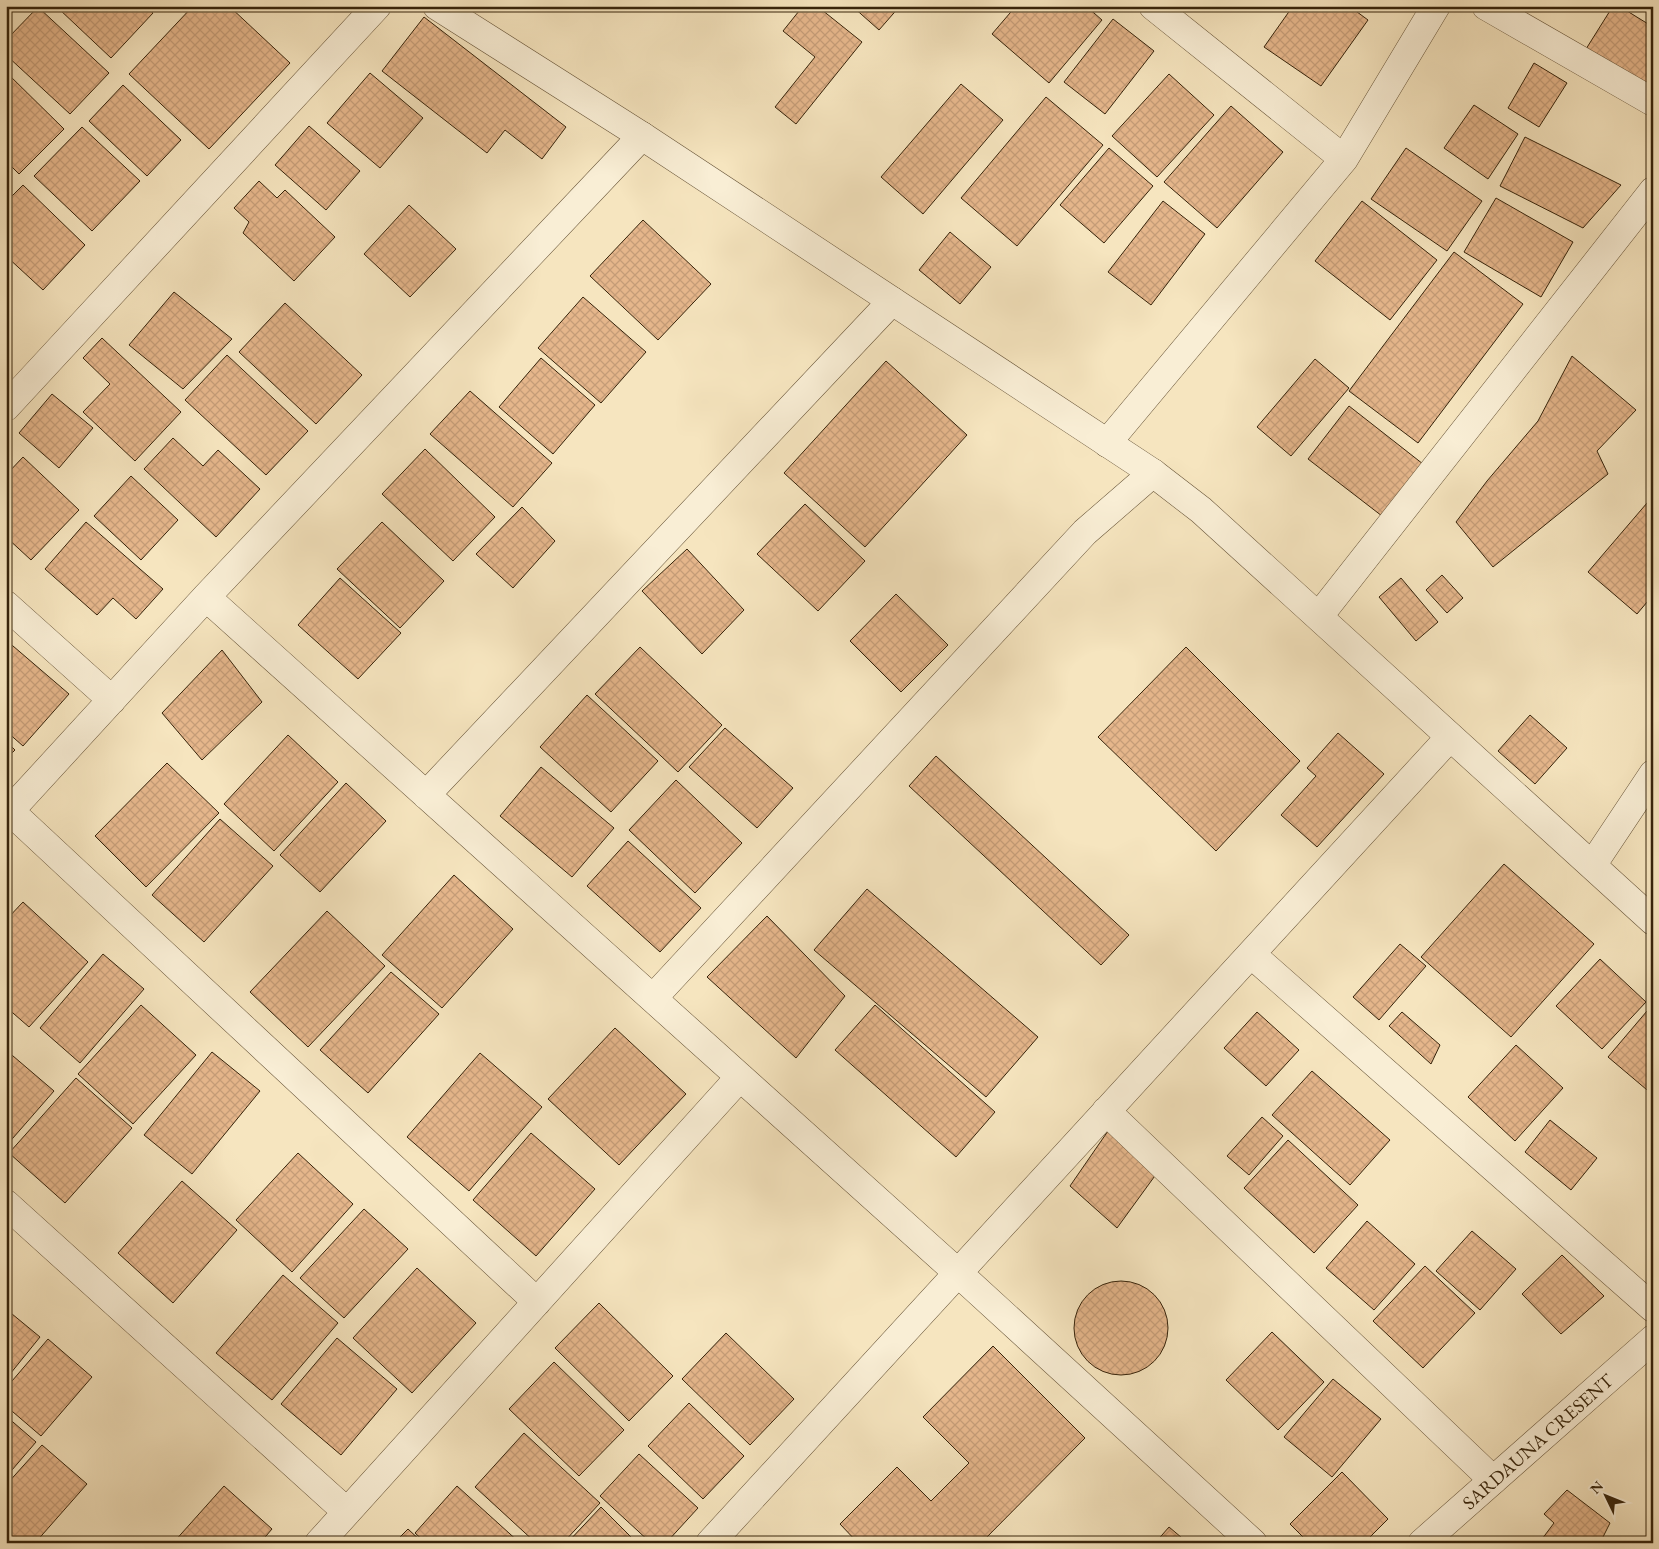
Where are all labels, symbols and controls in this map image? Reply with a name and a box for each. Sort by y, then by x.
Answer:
street label: SARDAUNA CRESENT [1456,1369,1618,1513]
north arrow [1582,1472,1632,1522]

